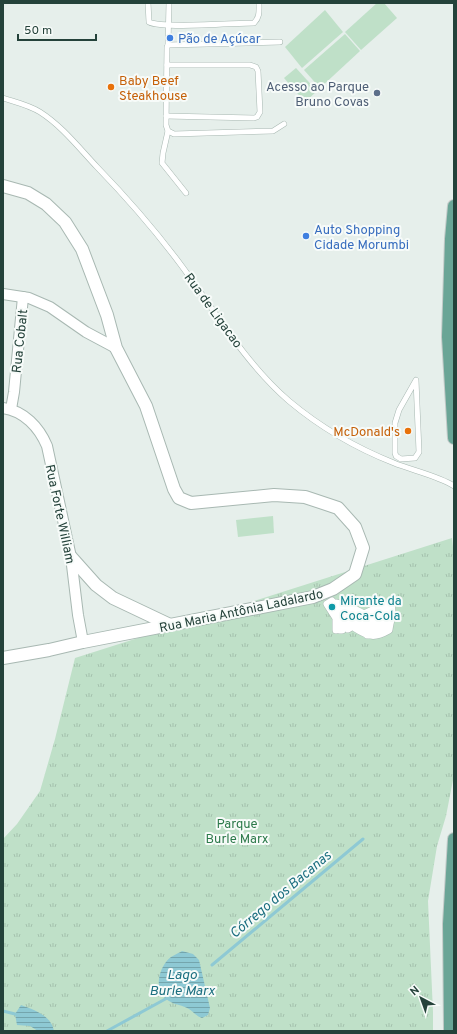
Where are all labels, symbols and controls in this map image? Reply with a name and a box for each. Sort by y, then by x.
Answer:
scale bar [18,16,96,42]
text: 50 m [24,23,52,39]
place label: Pão de Açúcar [178,32,261,48]
marker: Pão de Açúcar [165,33,175,43]
place label: Baby Beef Steakhouse [119,74,187,105]
place label: Acesso ao Parque Bruno Covas [266,80,369,111]
marker: Baby Beef Steakhouse [106,82,116,92]
marker: Acesso ao Parque Bruno Covas [372,88,382,98]
place label: Auto Shopping Cidade Morumbi [314,223,409,254]
marker: Auto Shopping Cidade Morumbi [301,231,311,241]
street label: Rua de Ligacao [180,271,245,352]
street label: Rua Cobalt [10,308,32,374]
place label: McDonald's [333,425,400,441]
marker: McDonald's [403,426,413,436]
street label: Rua Forte William [41,463,77,566]
street label: Rua Maria Antônia Ladalardo [158,587,325,637]
place label: Mirante da Coca-Cola [340,594,402,625]
marker: Mirante da Coca-Cola [327,602,337,612]
park label: Parque Burle Marx [205,817,269,848]
water label: Córrego dos Bacanas [227,847,336,943]
water label: Lago Burle Marx [149,967,216,1000]
north arrow [401,978,441,1018]
text: N [408,983,423,999]

